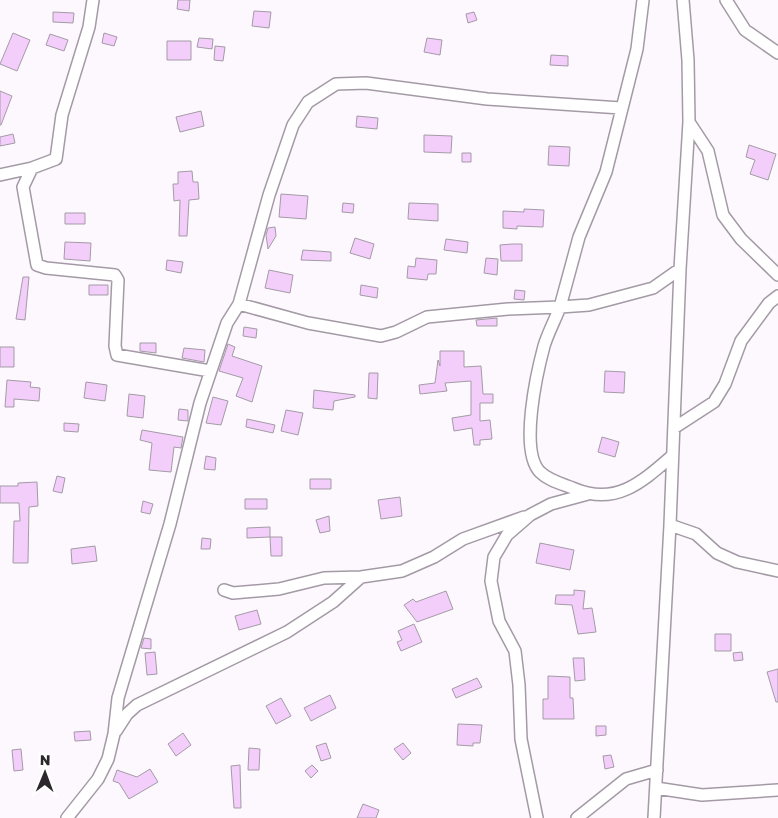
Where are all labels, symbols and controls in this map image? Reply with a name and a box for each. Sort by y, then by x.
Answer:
north arrow [20,748,70,798]
text: N [40,751,51,768]

